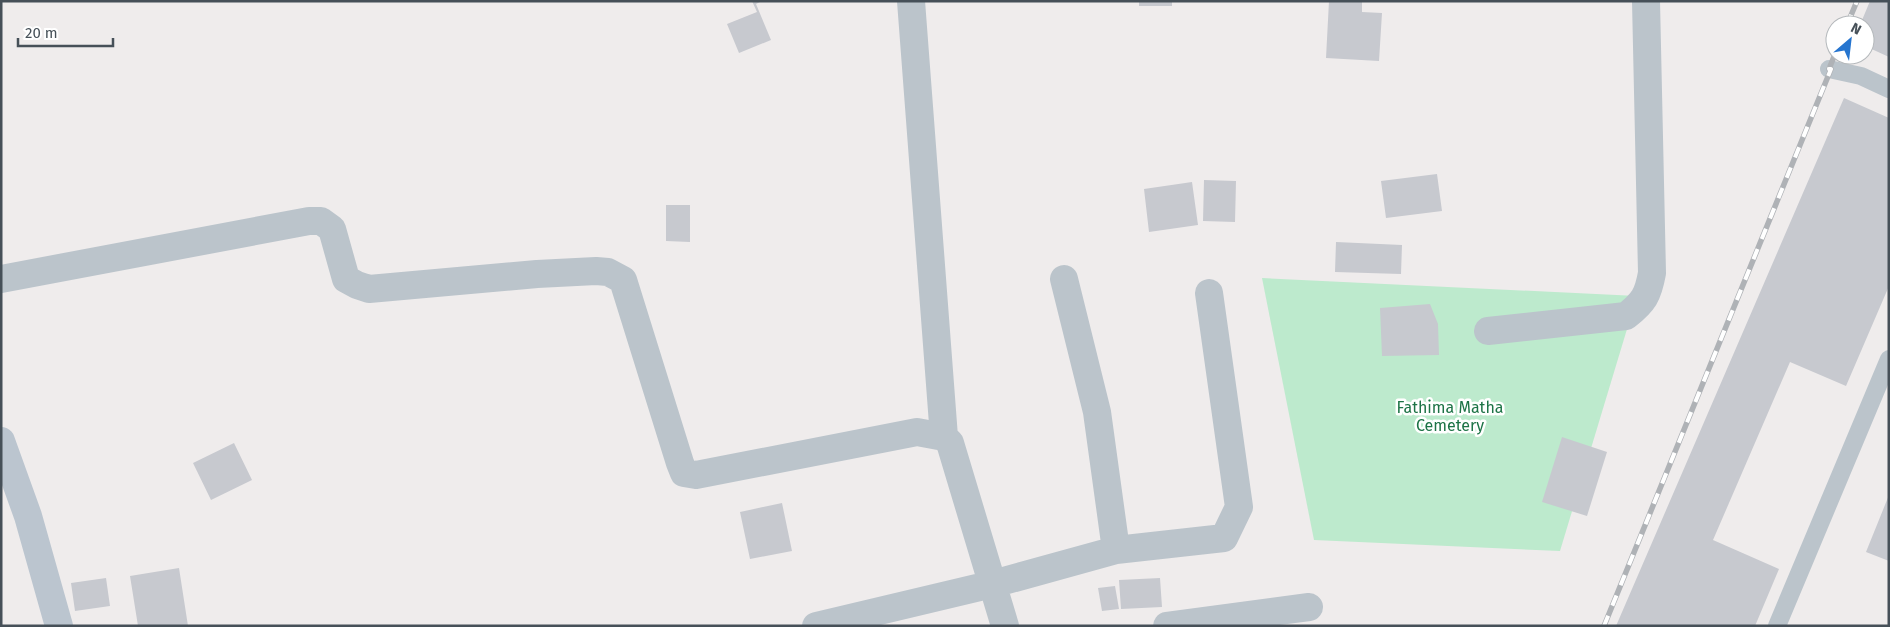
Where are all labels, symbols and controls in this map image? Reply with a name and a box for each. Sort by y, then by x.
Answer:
scale bar [18,15,112,47]
north arrow [1825,15,1875,65]
text: N [1848,19,1864,39]
text: 20 m [25,24,58,42]
park label: Fathima Matha Cemetery [1397,398,1503,435]

